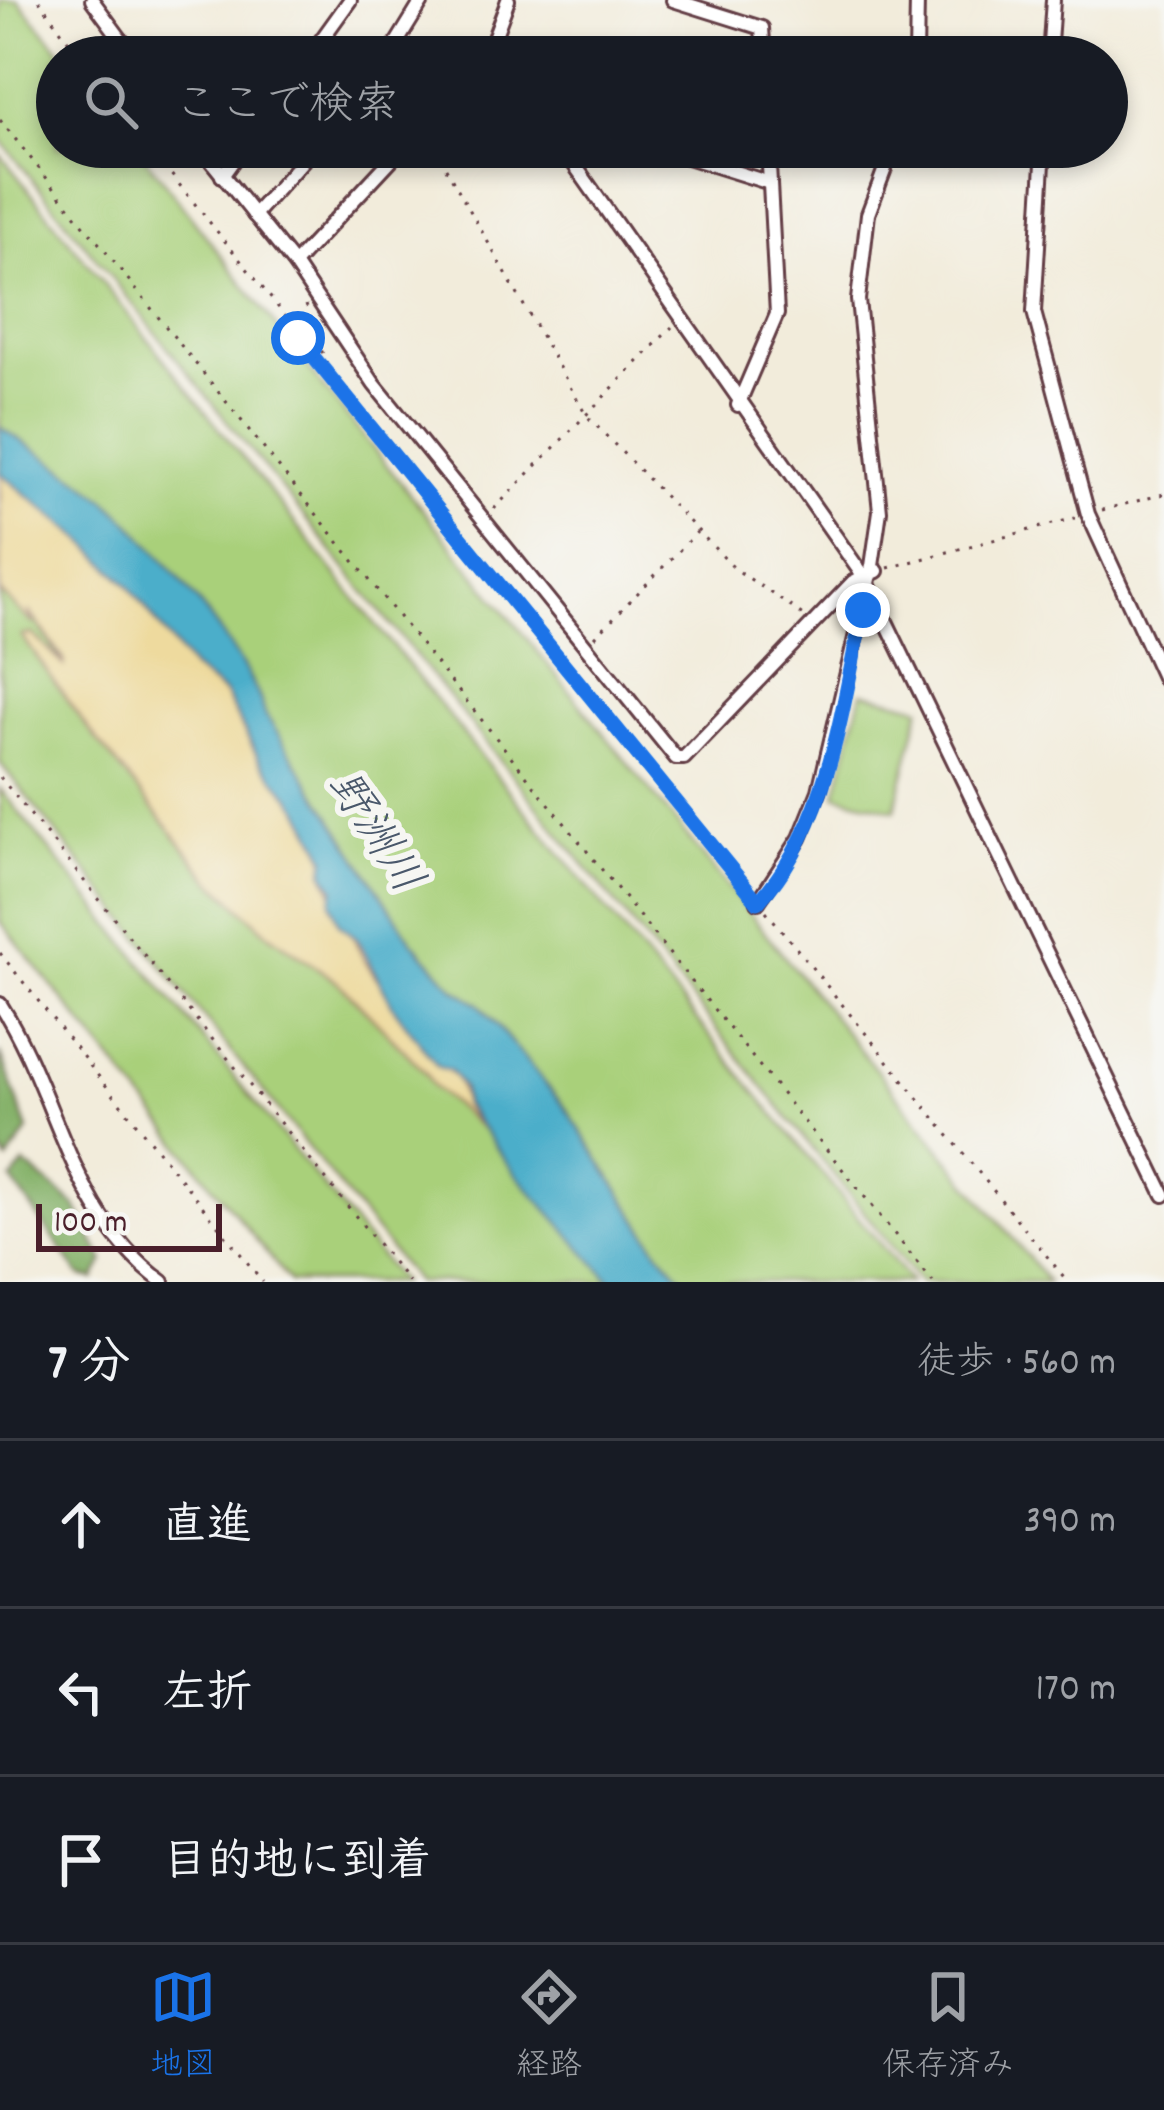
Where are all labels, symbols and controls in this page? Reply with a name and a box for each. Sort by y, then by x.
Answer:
search box [36,36,1128,168]
icon: search [78,69,144,135]
text: ここで検索 [174,76,399,140]
route start [271,311,325,365]
route end [836,583,890,637]
water label: 野洲川 [308,760,436,908]
scale bar [36,1198,222,1251]
text: 100 m [54,1201,127,1248]
text: 7 分 [48,1331,130,1403]
text: 徒歩 · 560 m [917,1338,1116,1393]
icon: ahead [48,1491,114,1557]
text: 390 m [1024,1496,1116,1551]
text: 直進 [162,1497,252,1561]
icon: left [48,1659,114,1725]
text: 170 m [1036,1664,1116,1719]
text: 左折 [162,1665,252,1729]
icon: arrive [48,1827,114,1893]
text: 目的地に到着 [162,1833,432,1897]
tab: 地図 [150,1964,216,2091]
tab: 経路 [516,1964,582,2091]
tab: 保存済み [882,1964,1014,2091]

